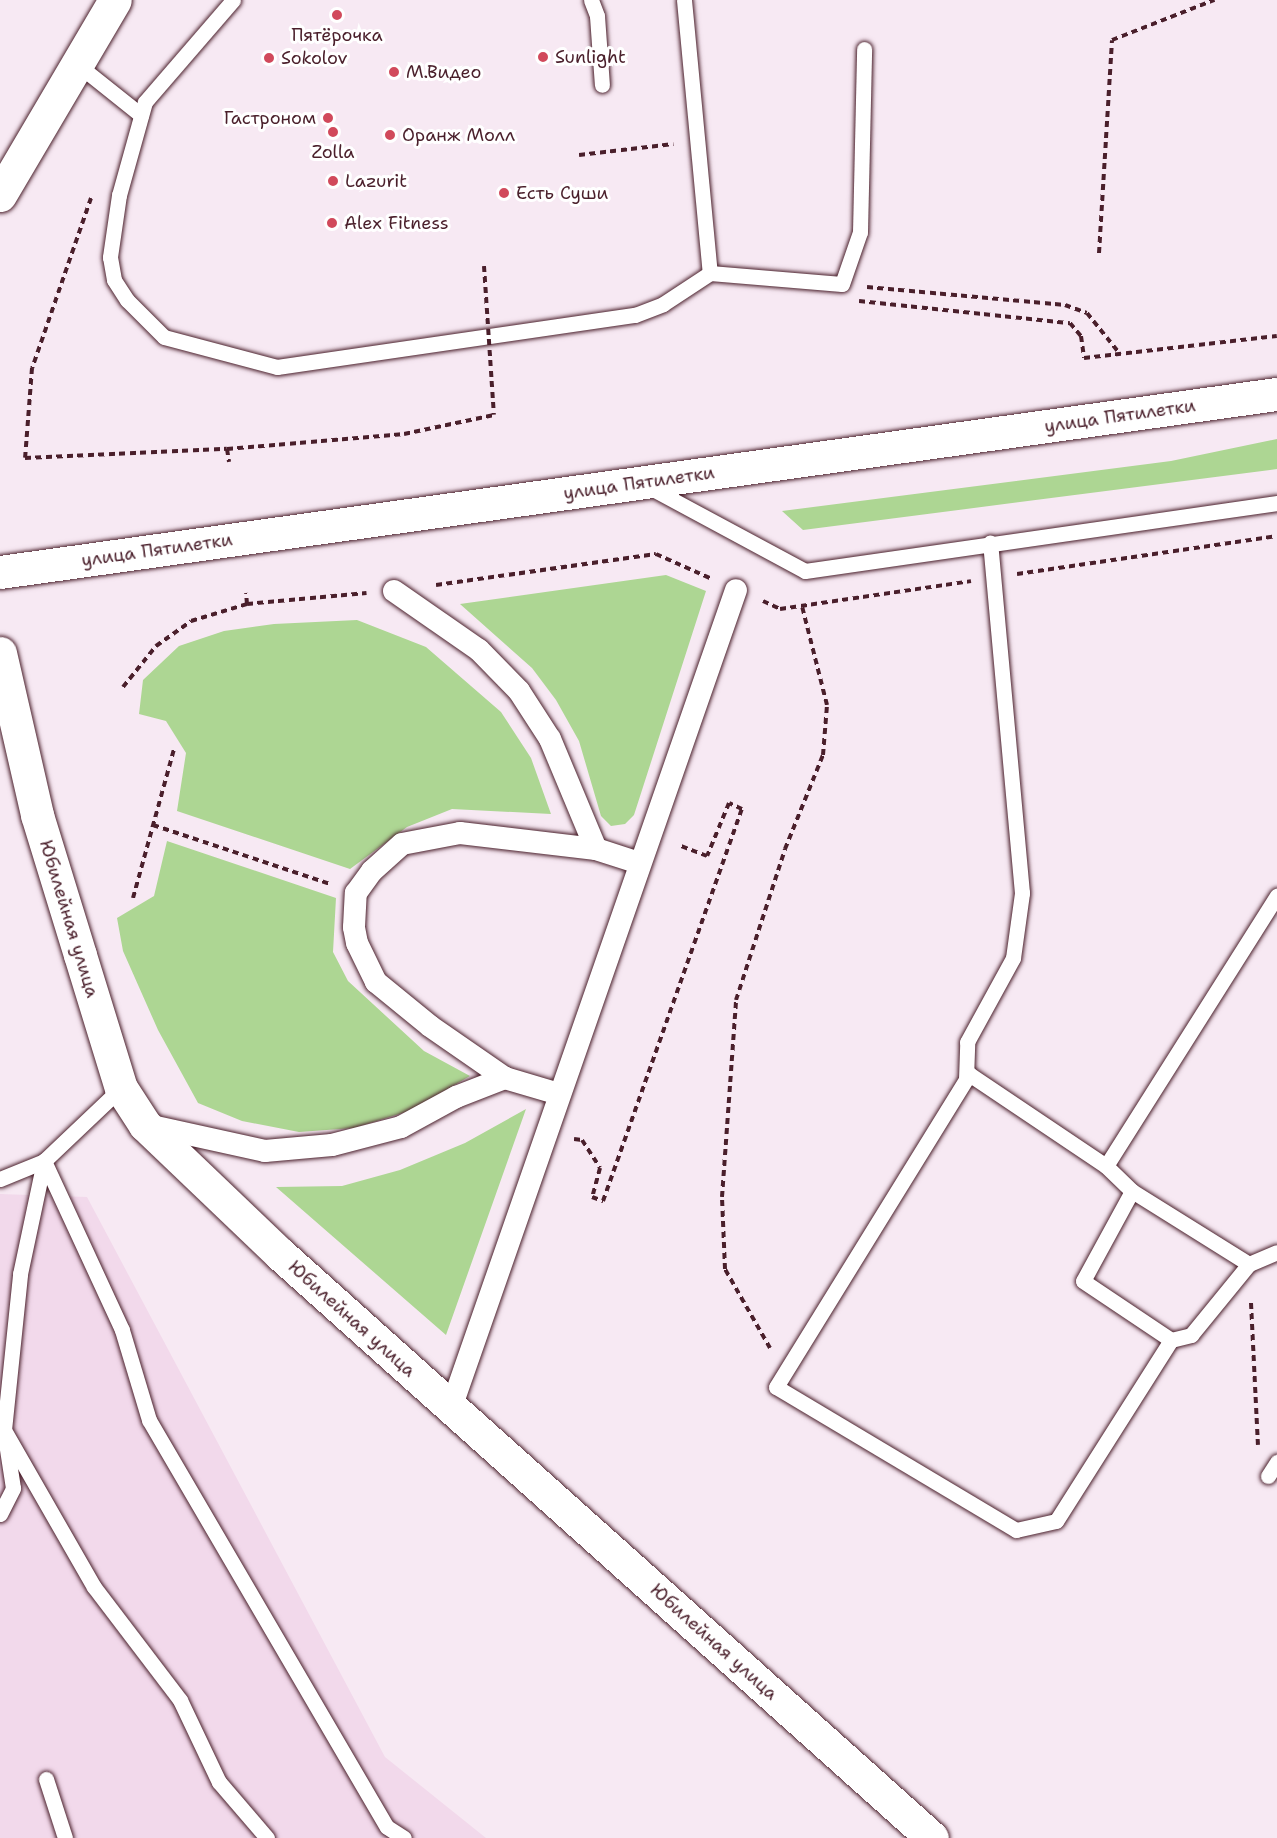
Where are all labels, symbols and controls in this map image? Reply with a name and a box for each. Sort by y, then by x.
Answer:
marker: Пятёрочка [330,8,344,22]
place label: Пятёрочка [291,24,383,46]
place label: Sunlight [555,46,626,68]
place label: Sokolov [281,47,348,69]
marker: Sunlight [536,50,550,64]
marker: Sokolov [262,51,276,65]
place label: М.Видео [406,61,481,83]
marker: М.Видео [387,65,401,79]
place label: Гастроном [224,107,316,129]
marker: Гастроном [321,111,335,125]
place label: Оранж Молл [402,124,515,146]
marker: Zolla [326,125,340,139]
marker: Оранж Молл [383,128,397,142]
place label: Zolla [312,141,354,163]
place label: Lazurit [345,170,407,192]
marker: Lazurit [326,174,340,188]
place label: Есть Суши [516,182,608,204]
marker: Есть Суши [497,186,511,200]
place label: Alex Fitness [344,212,449,234]
marker: Alex Fitness [325,216,339,230]
street label: улица Пятилетки [1043,395,1197,437]
street label: улица Пятилетки [562,462,716,504]
street label: улица Пятилетки [80,529,234,571]
street label: Юбилейная улица [35,838,103,1000]
street label: Юбилейная улица [284,1256,420,1382]
street label: Юбилейная улица [646,1579,782,1705]

